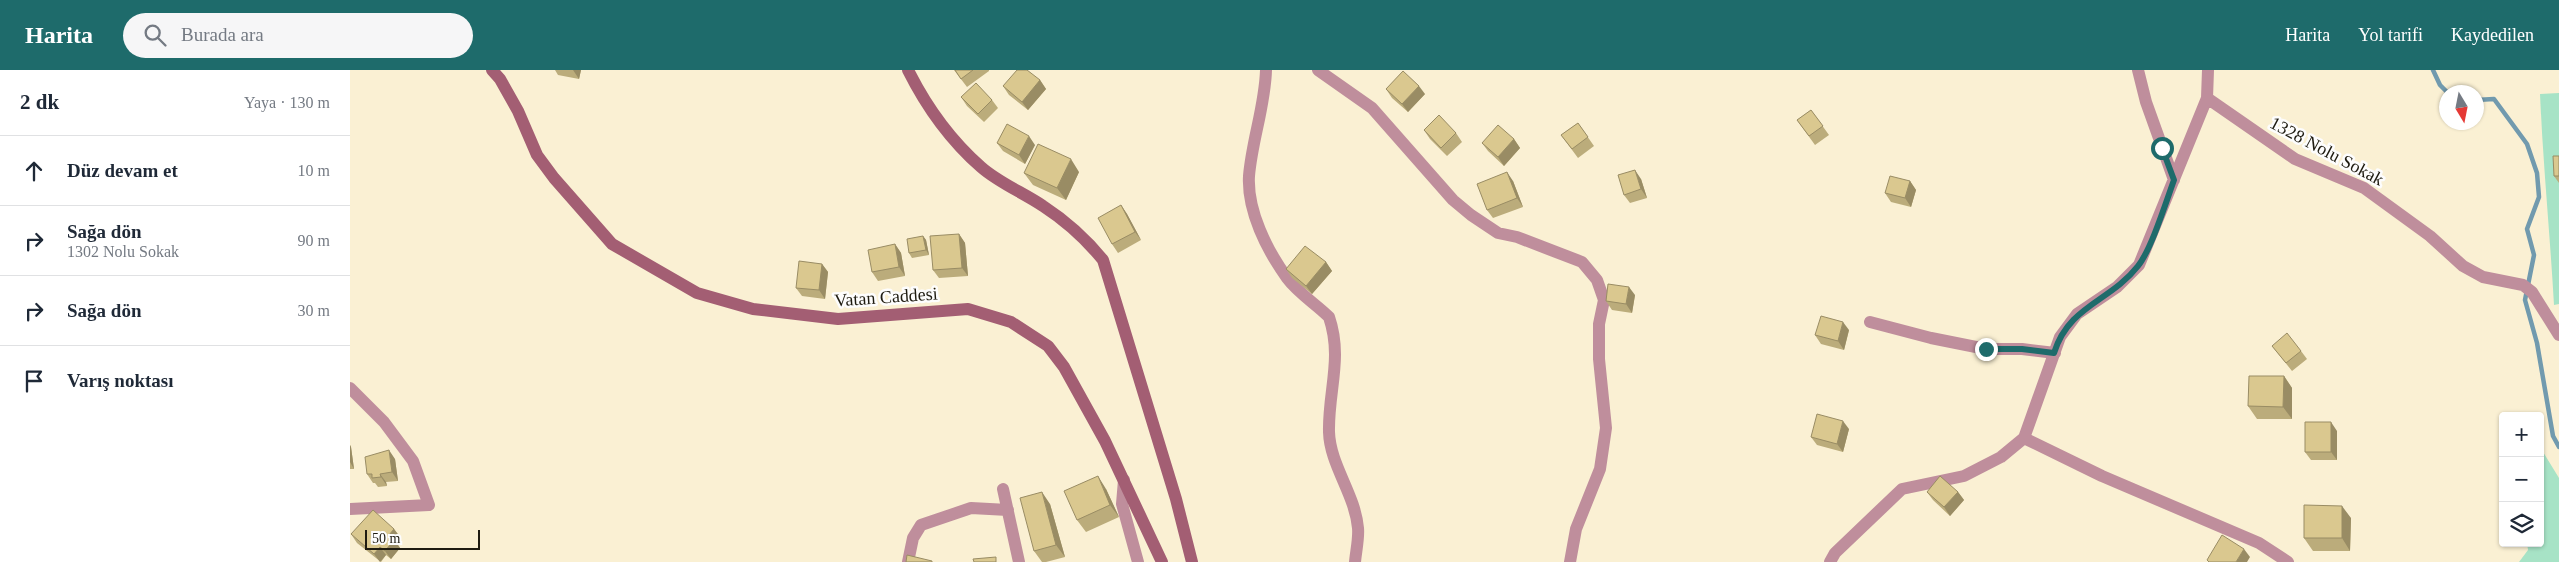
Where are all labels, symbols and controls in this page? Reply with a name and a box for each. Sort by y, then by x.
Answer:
search box [123,13,473,58]
icon: search [141,21,169,49]
text: Harita [25,22,93,48]
text: Burada ara [181,24,264,45]
text: Harita [2285,25,2330,45]
text: Yol tarifi [2358,25,2423,45]
text: Kaydedilen [2451,25,2534,45]
north arrow [2439,85,2484,130]
text: 2 dk [20,90,59,114]
text: Yaya · 130 m [244,94,330,111]
street label: 1328 Nolu Sokak [2267,113,2387,189]
route start [2151,137,2174,160]
icon: ahead [20,157,48,185]
text: Düz devam et [67,160,178,181]
text: 10 m [298,162,330,179]
text: Sağa dön [67,221,141,242]
icon: right [20,227,48,255]
text: 90 m [298,232,330,249]
text: 1302 Nolu Sokak [67,243,179,260]
street label: Vatan Caddesi [834,283,938,311]
icon: right [20,297,48,325]
text: Sağa dön [67,300,141,321]
text: 30 m [298,302,330,319]
route end [1975,338,1998,361]
icon: arrive [20,367,48,395]
text: Varış noktası [67,370,173,391]
map controls [2499,412,2544,547]
button: + [2499,412,2544,457]
button: − [2499,457,2544,502]
button: layers [2499,502,2544,547]
scale bar [365,527,480,550]
text: 50 m [372,531,400,546]

